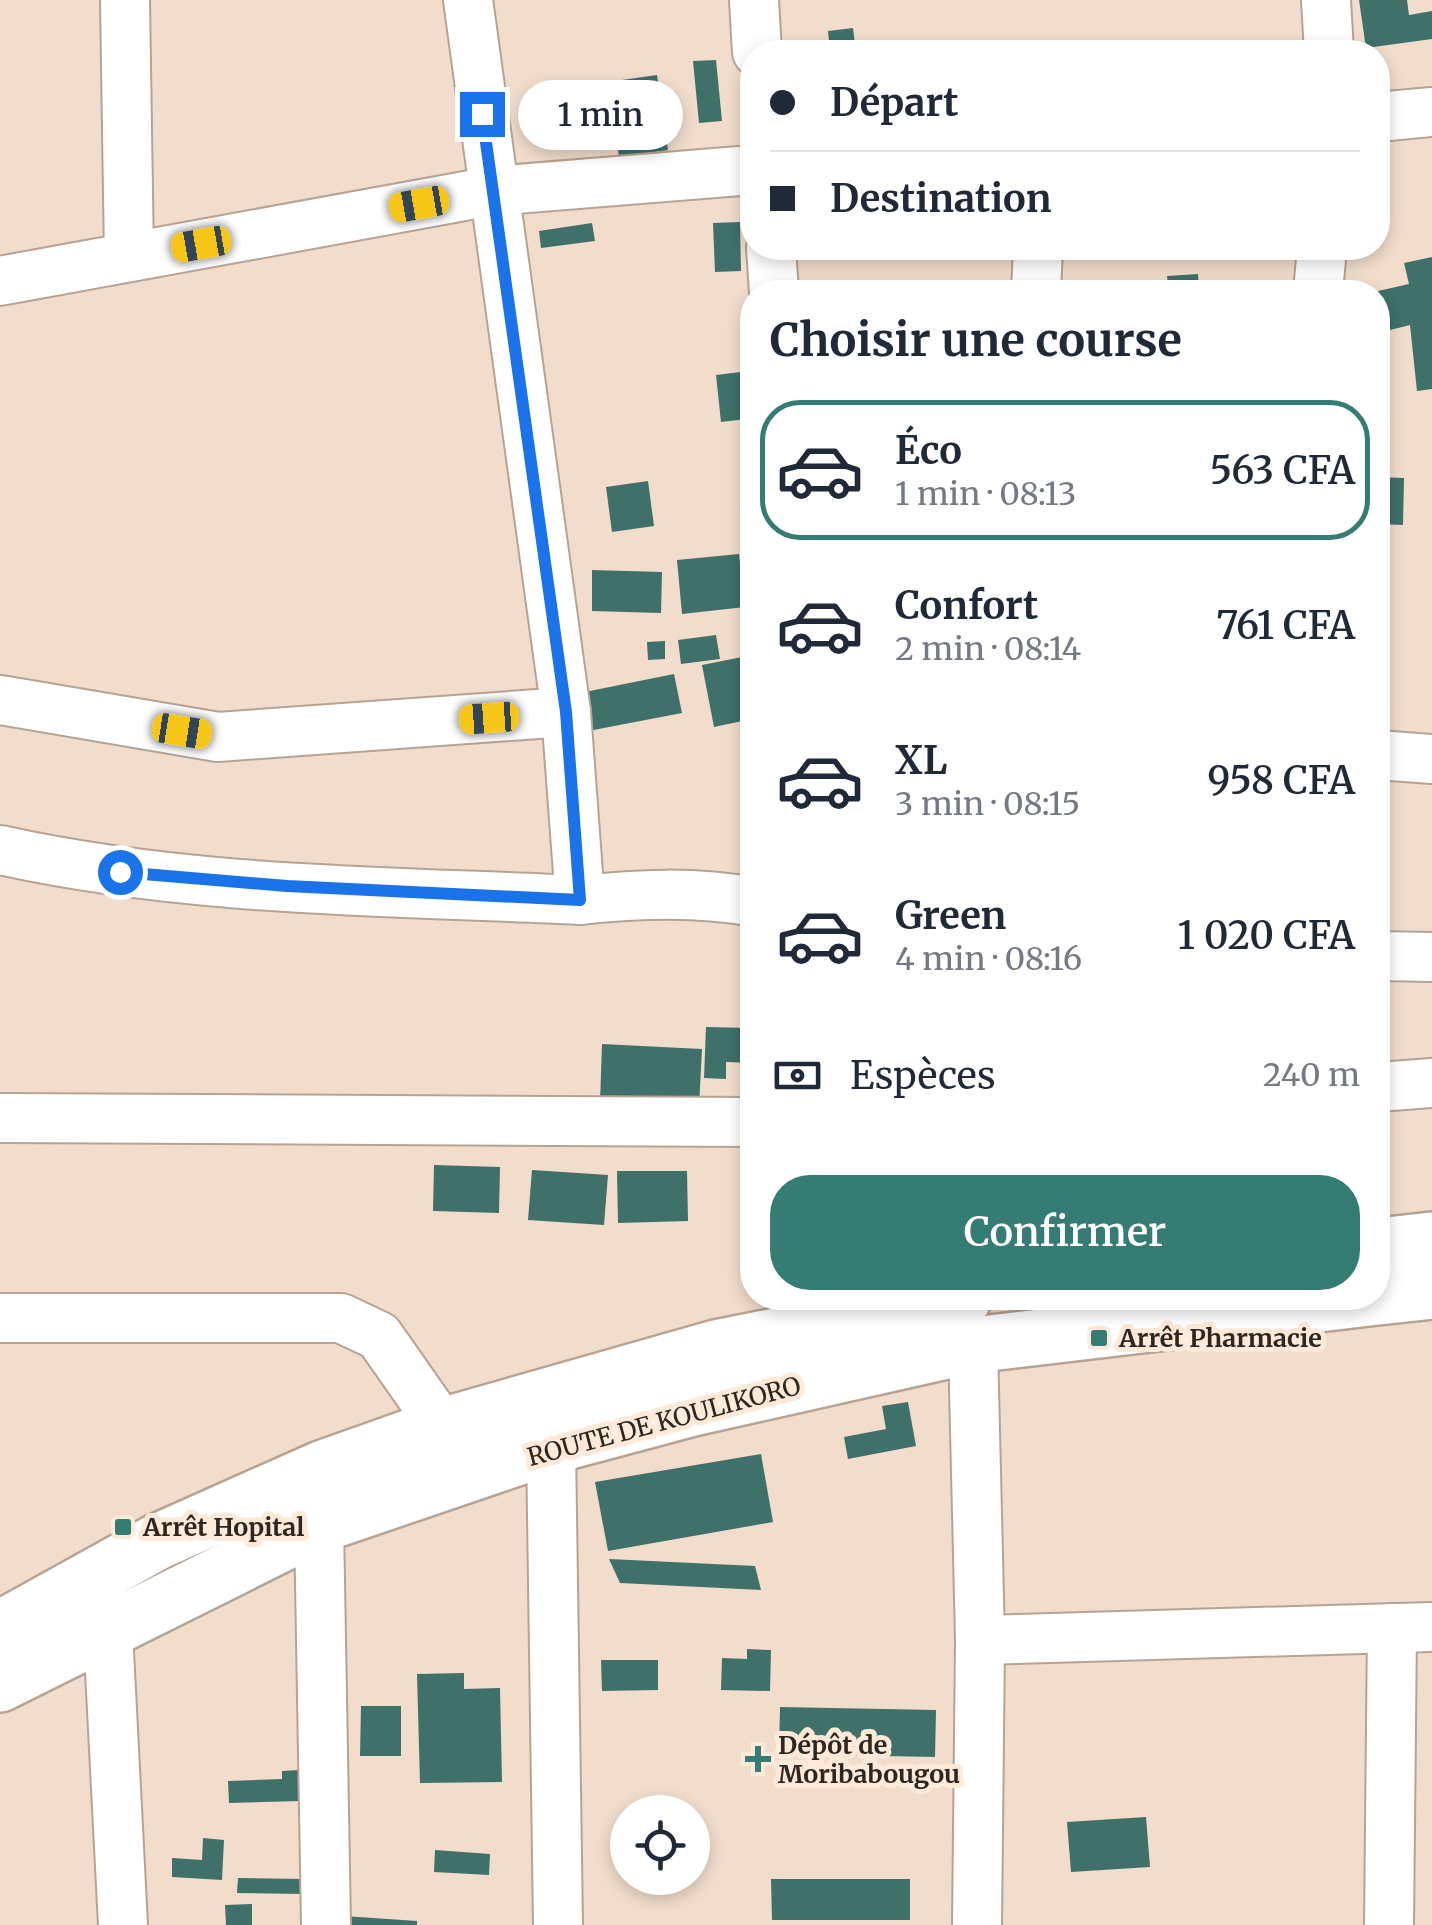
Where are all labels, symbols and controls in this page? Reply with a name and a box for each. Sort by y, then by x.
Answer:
callout: 1 min [517,79,682,149]
text: Départ [830,79,959,126]
route end [460,92,505,137]
text: 1 min [557,95,644,135]
text: Destination [830,175,1052,222]
car [387,184,451,224]
car [169,224,233,264]
text: Choisir une course [770,312,1182,368]
icon: car [775,425,865,515]
text: Éco [895,427,962,474]
text: 563 CFA [1210,447,1355,494]
text: 1 min · 08:13 [895,474,1076,514]
icon: car [775,580,865,670]
text: Confort [895,582,1038,629]
text: 761 CFA [1216,602,1355,649]
text: 2 min · 08:14 [895,629,1081,669]
car [458,701,520,735]
car [150,711,214,751]
icon: car [775,735,865,825]
text: XL [895,737,947,784]
text: 958 CFA [1207,757,1355,804]
text: 3 min · 08:15 [895,784,1080,824]
route start [98,850,143,895]
icon: car [775,890,865,980]
text: Green [895,892,1006,939]
text: 1 020 CFA [1177,912,1355,959]
text: 4 min · 08:16 [895,939,1082,979]
icon: cash [770,1048,825,1103]
text: Espèces [850,1052,996,1099]
text: 240 m [1263,1055,1360,1095]
button: Confirmer [770,1175,1360,1290]
place label: Arrêt Pharmacie [1118,1322,1322,1354]
marker: Arrêt Pharmacie [1088,1327,1110,1349]
street label: ROUTE DE KOULIKORO [524,1369,804,1473]
place label: Arrêt Hopital [142,1511,305,1543]
marker: Arrêt Hopital [112,1516,134,1538]
place label: Dépôt de Moribabougou [778,1729,960,1790]
marker: Dépôt de Moribabougou [747,1748,769,1770]
map controls [610,1795,710,1895]
button: locate [610,1795,710,1895]

